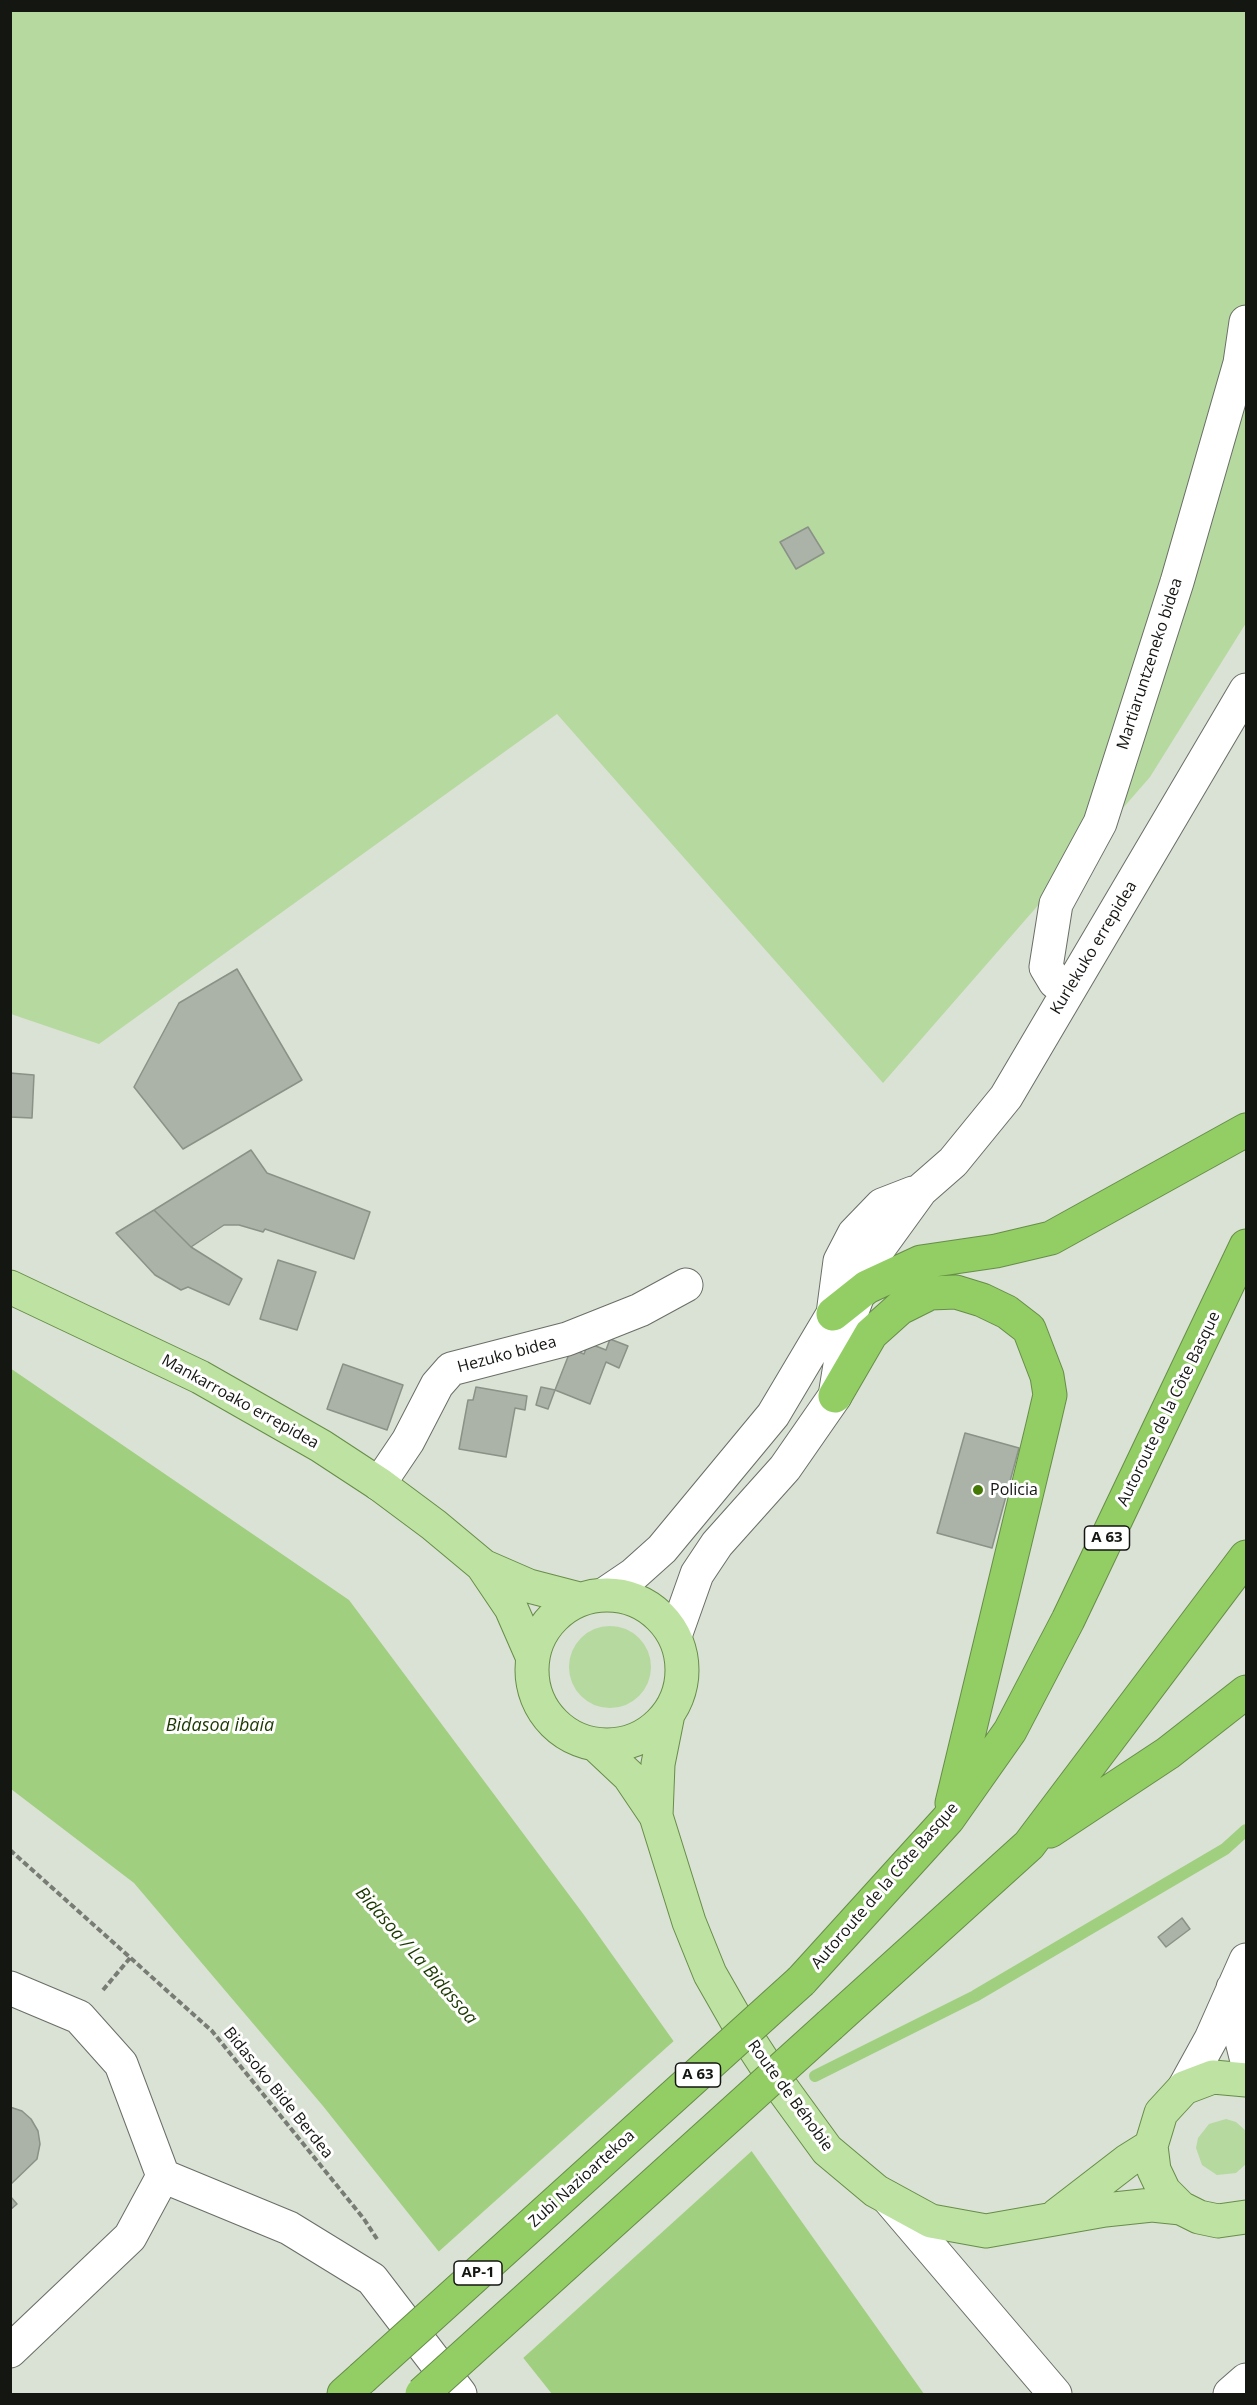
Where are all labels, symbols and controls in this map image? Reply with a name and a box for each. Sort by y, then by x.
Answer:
street label: Martiaruntzeneko bidea [1113,576,1187,752]
street label: Kurlekuko errepidea [1047,878,1141,1018]
street label: Autoroute de la Côte Basque [1113,1309,1225,1509]
street label: Hezuko bidea [455,1333,559,1377]
street label: Mankarroako errepidea [158,1351,322,1453]
place label: Policia [990,1480,1038,1500]
marker: Policia [971,1483,985,1497]
road number: A 63 [1084,1526,1130,1550]
water label: Bidasoa ibaia [166,1715,274,1737]
street label: Autoroute de la Côte Basque [808,1799,962,1973]
water label: Bidasoa / La Bidassoa [350,1883,482,2029]
street label: Bidasoko Bide Berdea [219,2023,337,2163]
street label: Route de Béhobie [743,2037,837,2155]
road number: A 63 [676,2063,720,2087]
street label: Zubi Nazioartekoa [525,2126,639,2232]
road number: AP-1 [454,2261,502,2285]

